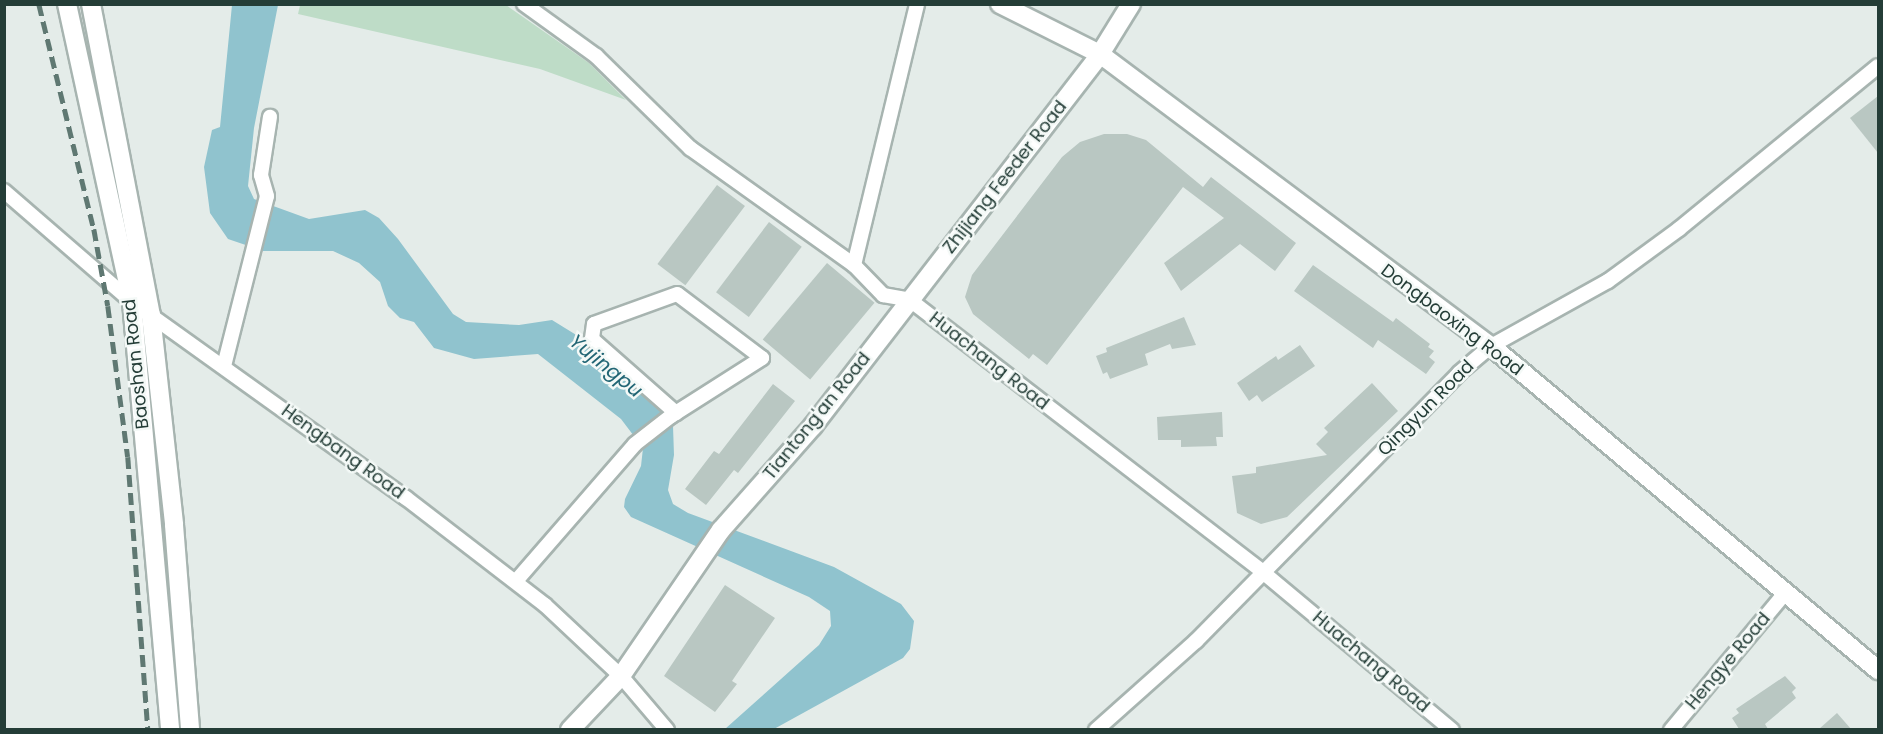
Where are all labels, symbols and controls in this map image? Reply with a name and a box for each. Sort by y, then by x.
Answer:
street label: Zhijiang Feeder Road [939,96,1071,258]
street label: Dongbaoxing Road [1377,260,1527,380]
street label: Baoshan Road [118,298,154,430]
street label: Huachang Road [925,308,1053,414]
water label: Yujingpu [565,329,647,403]
street label: Tiantong'an Road [759,348,875,484]
street label: Qingyun Road [1373,355,1479,461]
street label: Hengbang Road [277,400,409,504]
street label: Huachang Road [1308,607,1434,717]
street label: Hengye Road [1681,608,1775,714]

